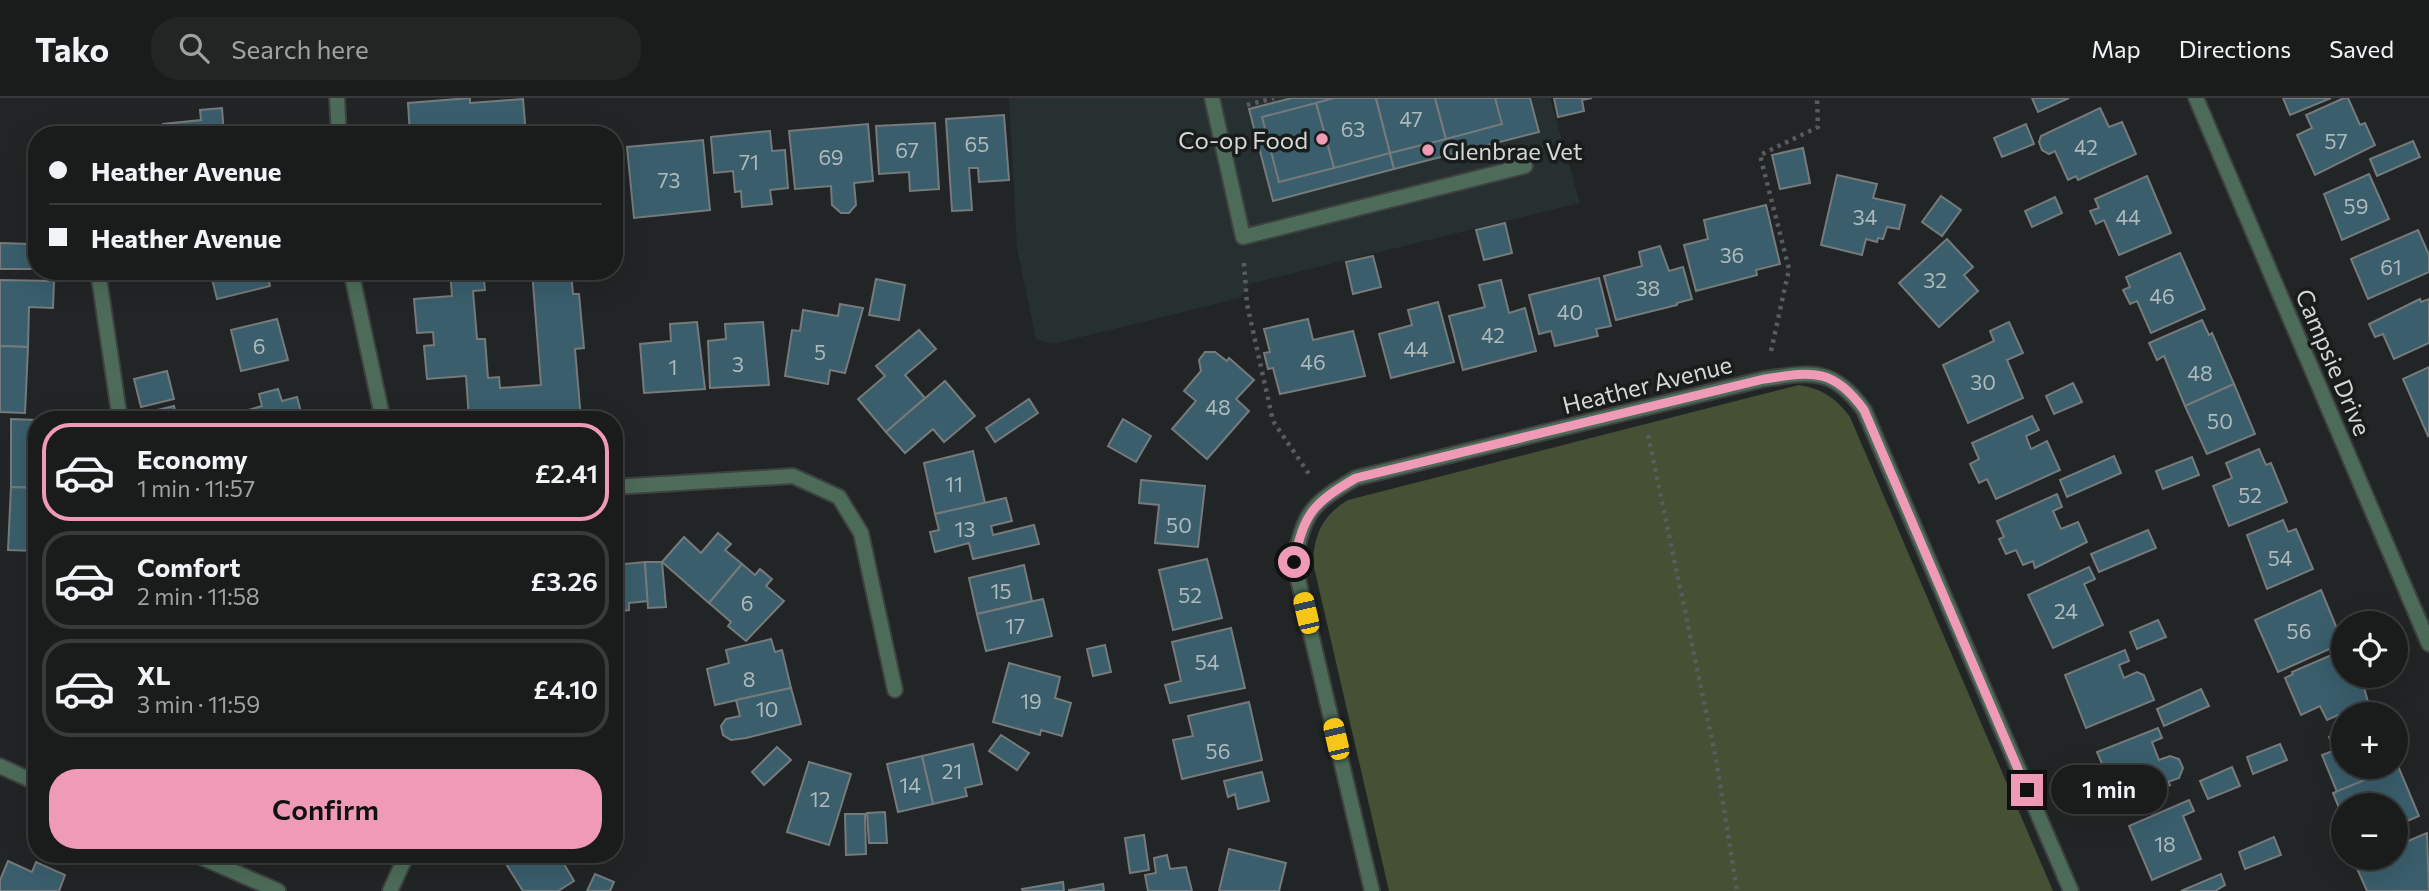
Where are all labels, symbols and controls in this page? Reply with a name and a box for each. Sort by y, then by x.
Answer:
search box [151,17,641,80]
text: Tako [35,28,109,69]
icon: search [175,29,213,67]
text: Search here [231,33,369,64]
text: Map [2091,34,2141,63]
text: Directions [2179,34,2291,63]
text: Saved [2329,34,2394,63]
house number: 47 [1399,106,1423,131]
house number: 63 [1341,116,1365,141]
place label: Co-op Food [1178,125,1308,154]
house number: 57 [2324,128,2348,153]
house number: 65 [965,131,989,156]
marker: Co-op Food [1314,131,1330,147]
house number: 42 [2074,134,2098,159]
place label: Glenbrae Vet [1442,136,1583,165]
house number: 67 [895,137,919,162]
marker: Glenbrae Vet [1420,142,1436,158]
house number: 69 [818,144,844,169]
house number: 71 [739,149,759,174]
text: Heather Avenue [91,155,282,186]
house number: 73 [657,167,681,192]
house number: 59 [2344,193,2368,218]
house number: 34 [1853,204,1878,229]
house number: 44 [2115,204,2141,229]
text: Heather Avenue [91,222,282,253]
house number: 36 [1720,242,1744,267]
house number: 61 [2380,254,2402,279]
house number: 32 [1923,267,1947,292]
house number: 38 [1636,275,1660,300]
house number: 46 [2149,283,2175,308]
street label: Campsie Drive [2290,284,2378,440]
house number: 40 [1557,299,1583,324]
house number: 42 [1481,322,1505,347]
house number: 6 [253,333,265,358]
house number: 44 [1403,336,1429,361]
house number: 5 [814,339,826,364]
house number: 46 [1300,349,1326,374]
street label: Heather Avenue [1559,349,1735,419]
house number: 3 [732,351,744,376]
house number: 1 [669,354,677,379]
house number: 48 [2187,360,2213,385]
house number: 30 [1970,369,1996,394]
house number: 48 [1205,394,1231,419]
house number: 50 [2207,408,2233,433]
icon: car [53,441,116,504]
text: Economy [137,443,248,474]
text: £2.41 [535,457,598,488]
house number: 11 [945,471,963,496]
text: 1 min · 11:57 [137,474,255,502]
house number: 52 [2238,482,2262,507]
house number: 50 [1166,512,1192,537]
house number: 13 [955,516,975,541]
house number: 54 [2268,545,2293,570]
route start [1278,546,1310,578]
icon: car [53,549,116,612]
text: Comfort [137,551,240,582]
text: £3.26 [531,565,598,596]
house number: 15 [990,578,1012,603]
text: 2 min · 11:58 [137,582,260,610]
house number: 52 [1178,582,1202,607]
house number: 6 [741,590,753,615]
car [1292,590,1321,636]
house number: 24 [2054,598,2078,623]
map controls [2331,611,2408,870]
button: locate [2331,611,2408,688]
house number: 17 [1005,613,1025,638]
house number: 56 [2287,618,2311,643]
house number: 54 [1195,649,1220,674]
icon: car [53,657,116,720]
text: XL [137,659,171,690]
house number: 8 [743,666,755,691]
text: £4.10 [533,673,598,704]
house number: 19 [1020,688,1042,713]
text: 3 min · 11:59 [137,690,260,718]
house number: 10 [756,696,778,721]
button: + [2331,702,2408,779]
car [1322,716,1351,762]
house number: 56 [1206,738,1230,763]
house number: 21 [942,758,962,783]
callout: 1 min [2052,766,2167,814]
button: Confirm [49,769,602,849]
house number: 14 [899,772,921,797]
route end [2011,774,2043,806]
text: 1 min [2082,775,2136,803]
house number: 12 [810,786,830,811]
button: − [2331,793,2408,870]
house number: 18 [2154,831,2176,856]

